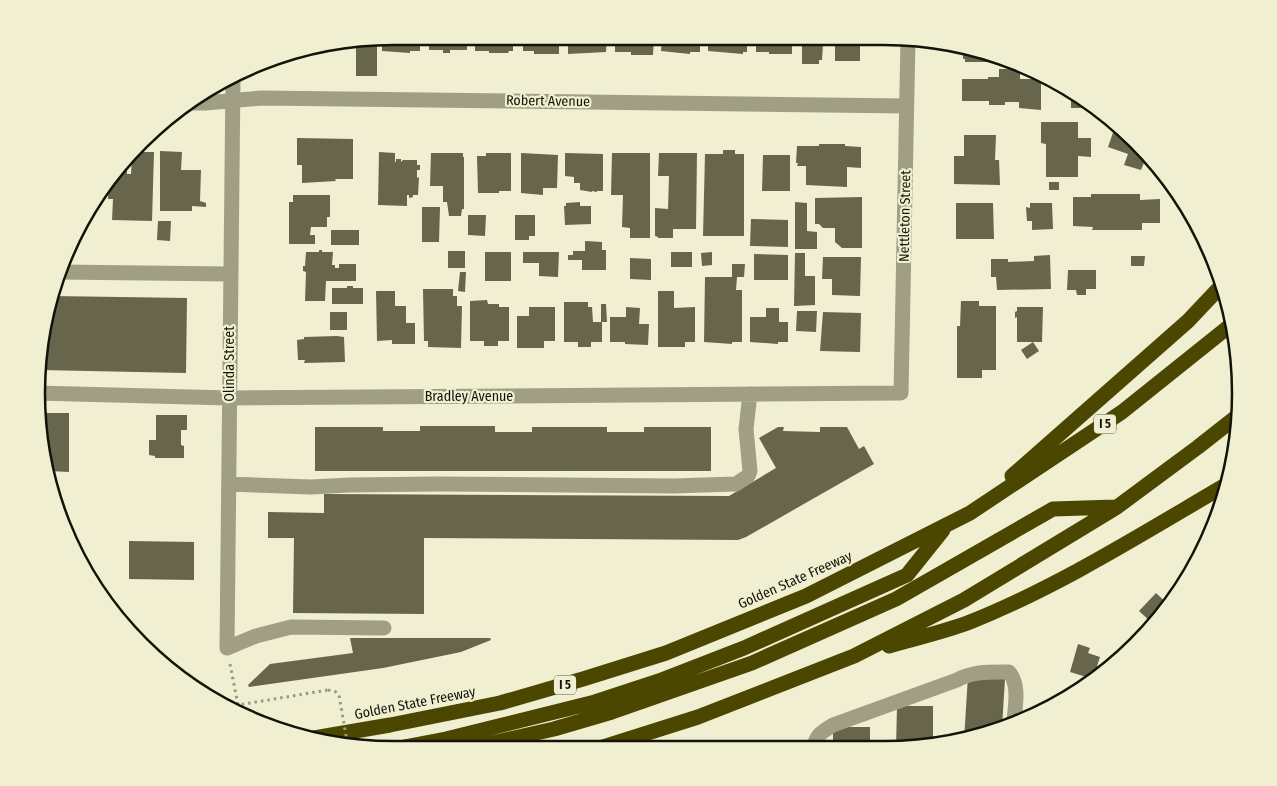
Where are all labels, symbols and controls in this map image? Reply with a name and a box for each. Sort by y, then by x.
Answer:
street label: Robert Avenue [506,92,590,110]
street label: Nettleton Street [896,170,914,262]
street label: Olinda Street [221,326,238,402]
street label: Bradley Avenue [425,388,513,405]
road number: I 5 [1094,414,1116,434]
street label: Golden State Freeway [735,547,855,613]
road number: I 5 [554,676,576,694]
street label: Golden State Freeway [353,683,478,723]

